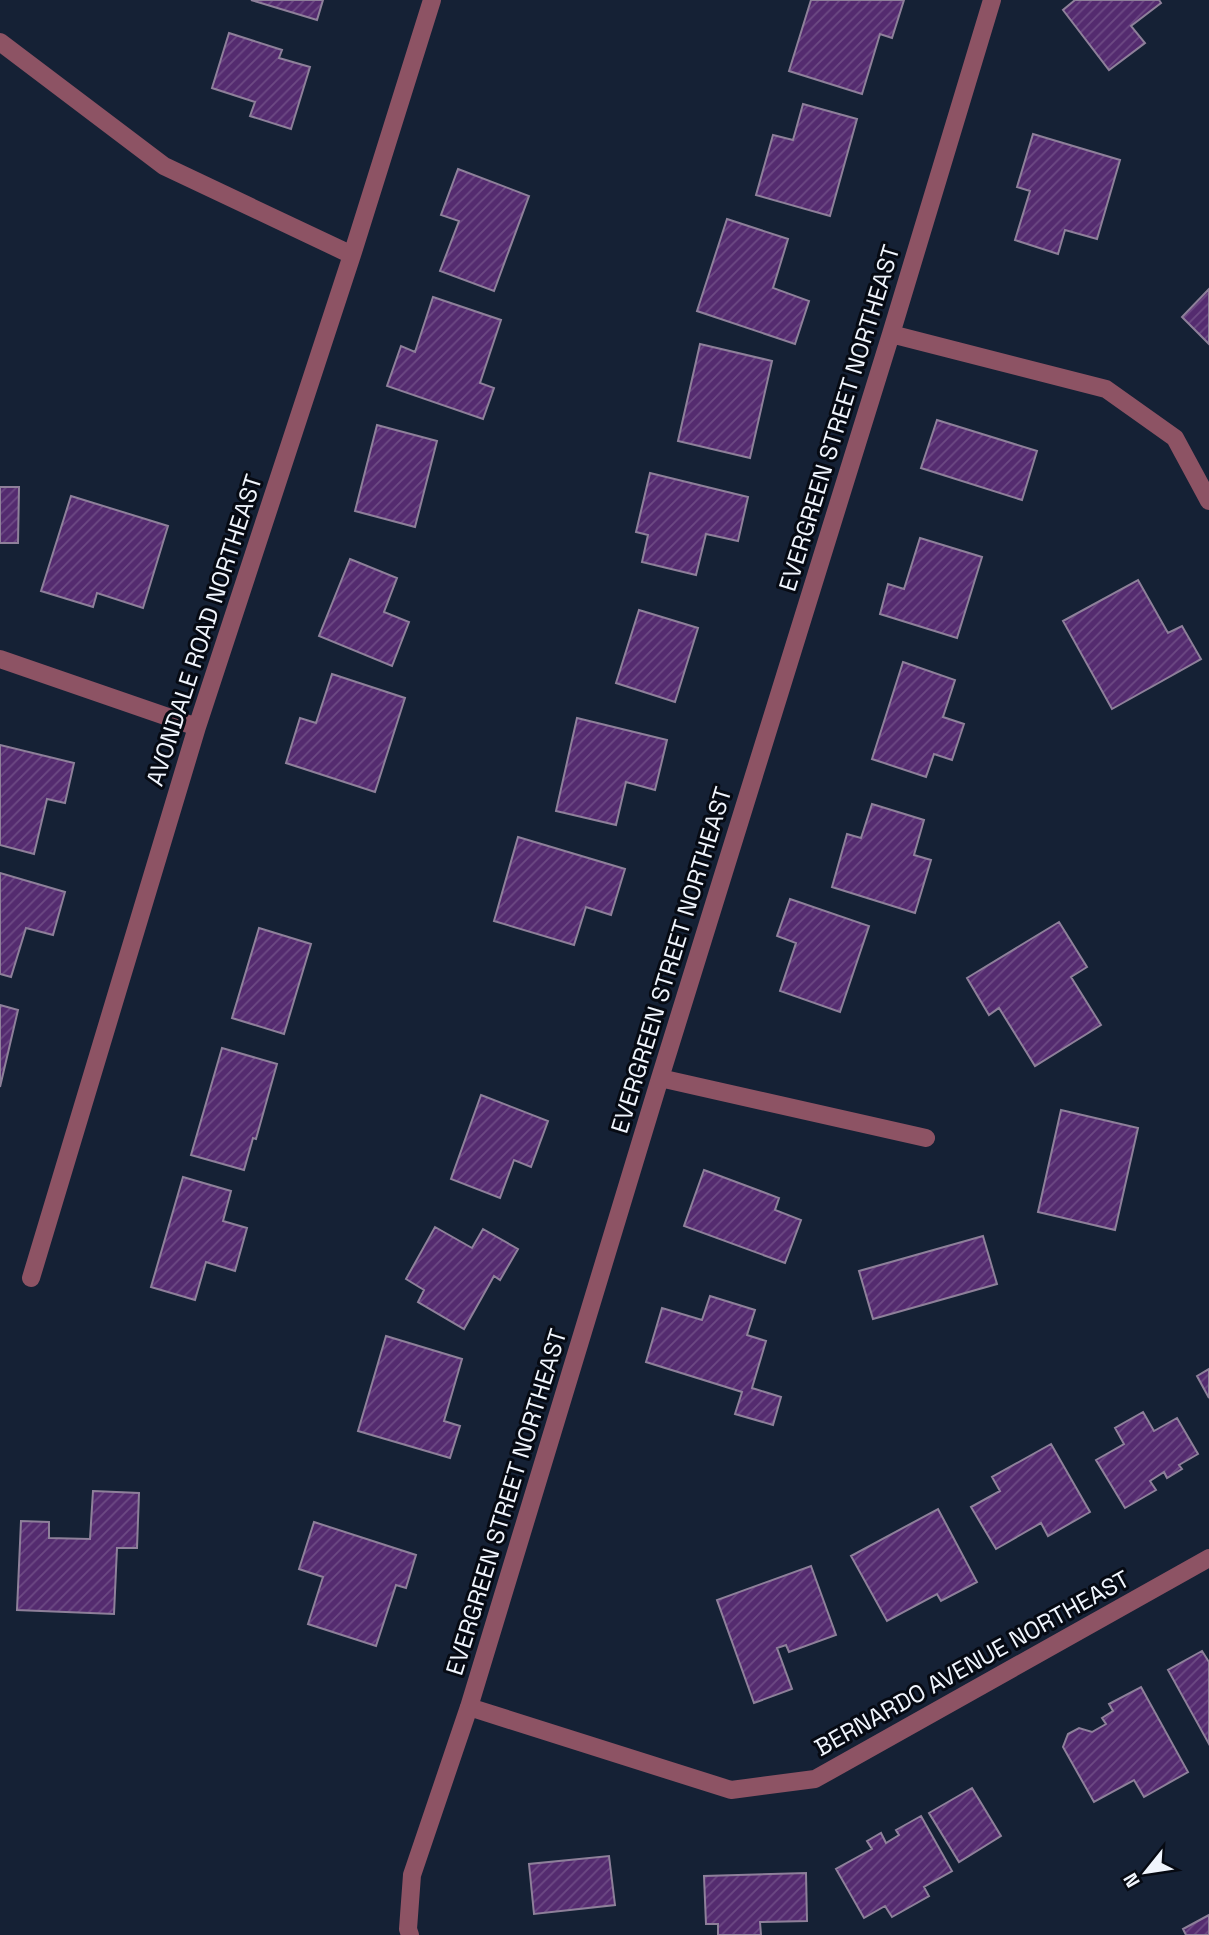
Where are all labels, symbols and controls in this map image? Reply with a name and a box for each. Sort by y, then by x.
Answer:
street label: EVERGREEN STREET NORTHEAST [771,241,907,595]
street label: AVONDALE ROAD NORTHEAST [139,470,269,790]
street label: EVERGREEN STREET NORTHEAST [603,783,739,1137]
street label: EVERGREEN STREET NORTHEAST [438,1325,574,1679]
street label: BERNARDO AVENUE NORTHEAST [809,1563,1135,1763]
north arrow [1111,1837,1181,1907]
text: N [1118,1868,1146,1892]

